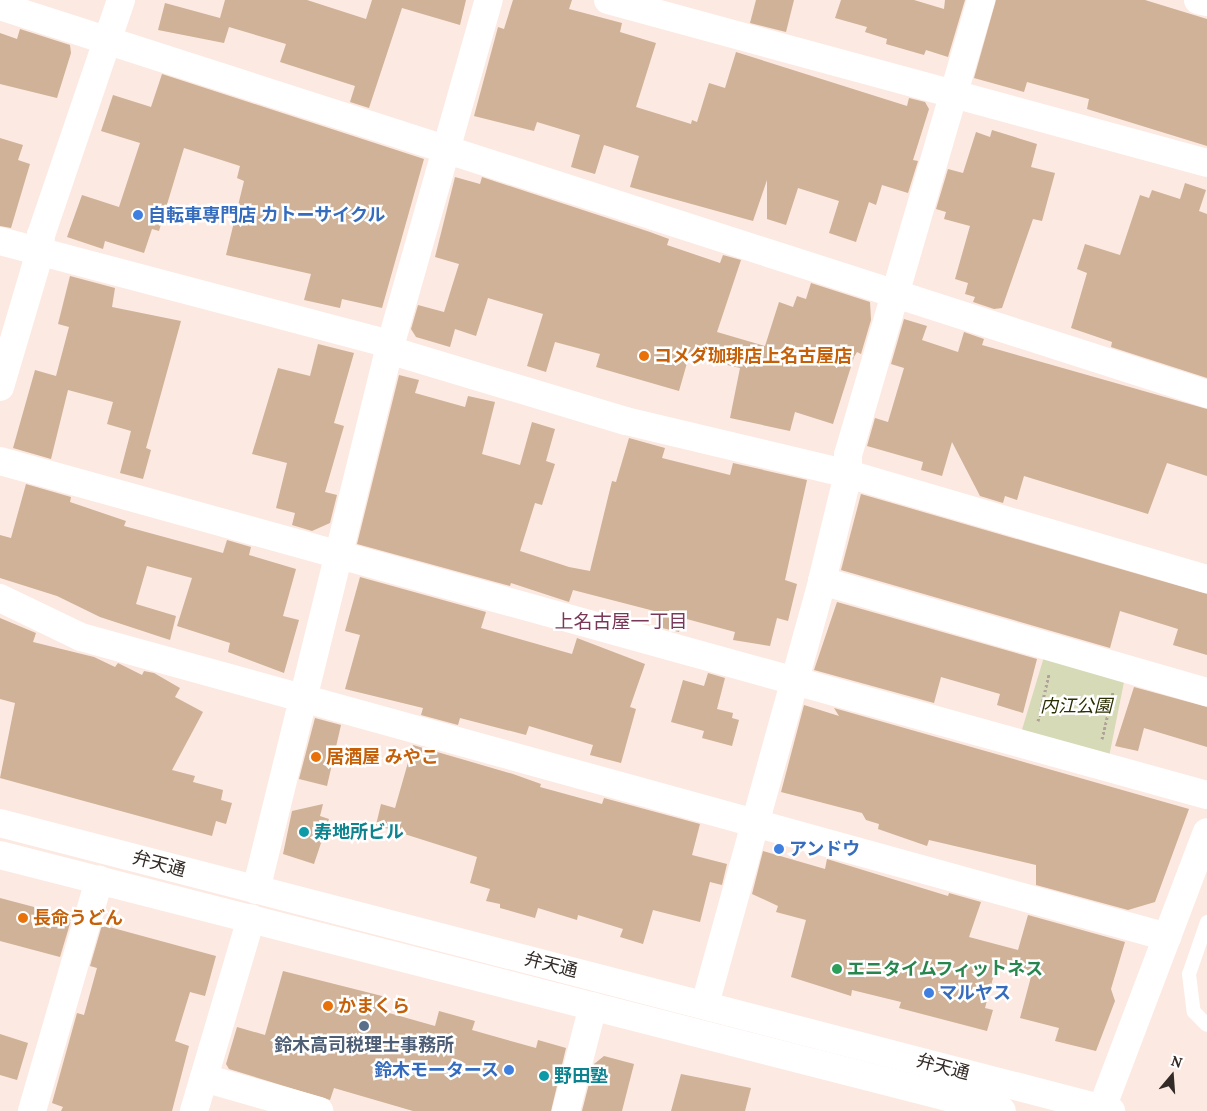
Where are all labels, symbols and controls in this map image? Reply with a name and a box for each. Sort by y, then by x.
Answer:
place label: 自転車専門店 カトーサイクル [148,204,387,226]
marker: 自転車専門店 カトーサイクル [132,209,144,221]
place label: コメダ珈琲店上名古屋店 [654,345,852,367]
marker: コメダ珈琲店上名古屋店 [638,350,650,362]
district label: 上名古屋一丁目 [555,611,687,633]
park label: 内江公園 [1040,695,1112,717]
place label: 居酒屋 みやこ [326,746,439,768]
marker: 居酒屋 みやこ [310,751,322,763]
place label: 寿地所ビル [314,821,404,843]
marker: 寿地所ビル [298,826,310,838]
place label: アンドウ [789,838,861,860]
marker: アンドウ [773,843,785,855]
street label: 弁天通 [130,847,188,881]
place label: 長命うどん [33,907,123,929]
marker: 長命うどん [17,912,29,924]
street label: 弁天通 [522,948,580,982]
place label: エニタイムフィットネス [847,958,1045,980]
marker: エニタイムフィットネス [831,963,843,975]
place label: マルヤス [939,982,1011,1004]
marker: マルヤス [923,987,935,999]
place label: かまくら [338,995,410,1017]
marker: かまくら [322,1000,334,1012]
marker: 鈴木高司税理士事務所 [358,1020,370,1032]
place label: 鈴木高司税理士事務所 [274,1034,454,1056]
street label: 弁天通 [914,1050,972,1084]
north arrow [1147,1051,1197,1101]
text: N [1169,1051,1185,1072]
place label: 鈴木モータース [373,1059,499,1081]
marker: 鈴木モータース [503,1064,515,1076]
place label: 野田塾 [554,1065,608,1087]
marker: 野田塾 [538,1070,550,1082]

